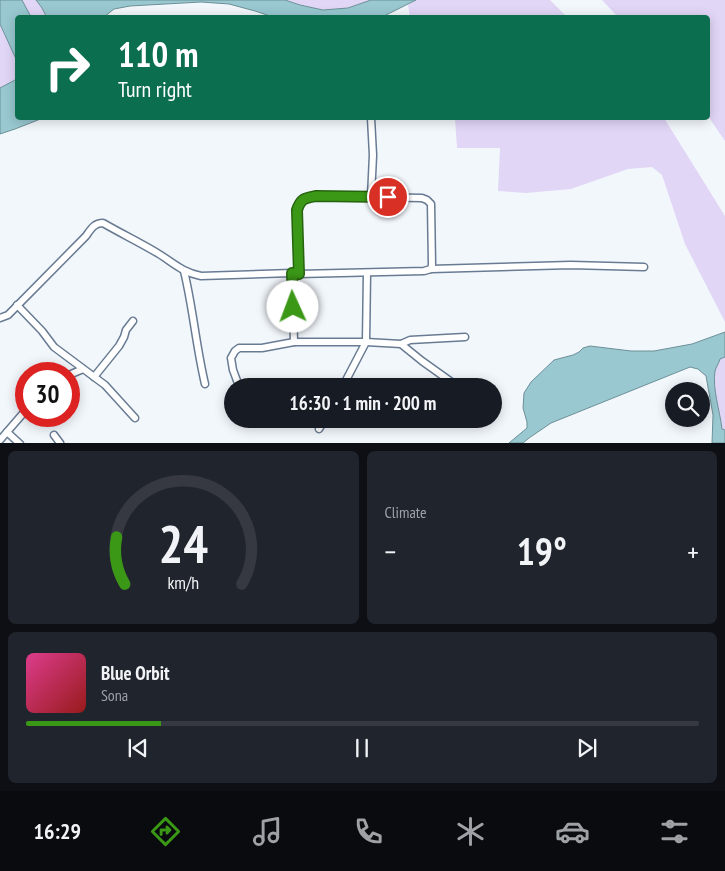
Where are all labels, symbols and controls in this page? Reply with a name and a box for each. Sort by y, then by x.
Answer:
text: 110 m [118,31,199,77]
icon: right [35,35,100,100]
text: Turn right [118,75,192,103]
pin [367,176,409,218]
icon: arrive [374,183,402,211]
position arrow [266,280,318,332]
speed limit sign: 30 [15,362,80,427]
map controls [665,382,710,427]
button: search [665,382,710,427]
text: 16:30 · 1 min · 200 m [290,391,436,415]
text: Climate [385,502,427,522]
text: 24 [158,510,208,577]
text: 19° [517,526,567,575]
text: − [385,533,396,570]
text: + [687,533,699,570]
text: km/h [167,571,199,594]
text: Blue Orbit [101,661,170,685]
text: Sona [101,685,128,705]
icon: previous [124,734,152,762]
icon: pause [348,734,376,762]
icon: next [573,734,601,762]
icon: directions [148,814,183,849]
icon: music [250,814,285,849]
icon: phone [351,814,386,849]
icon: climate [453,814,488,849]
icon: car [555,814,590,849]
icon: filters [657,814,692,849]
text: 16:29 [33,817,81,845]

